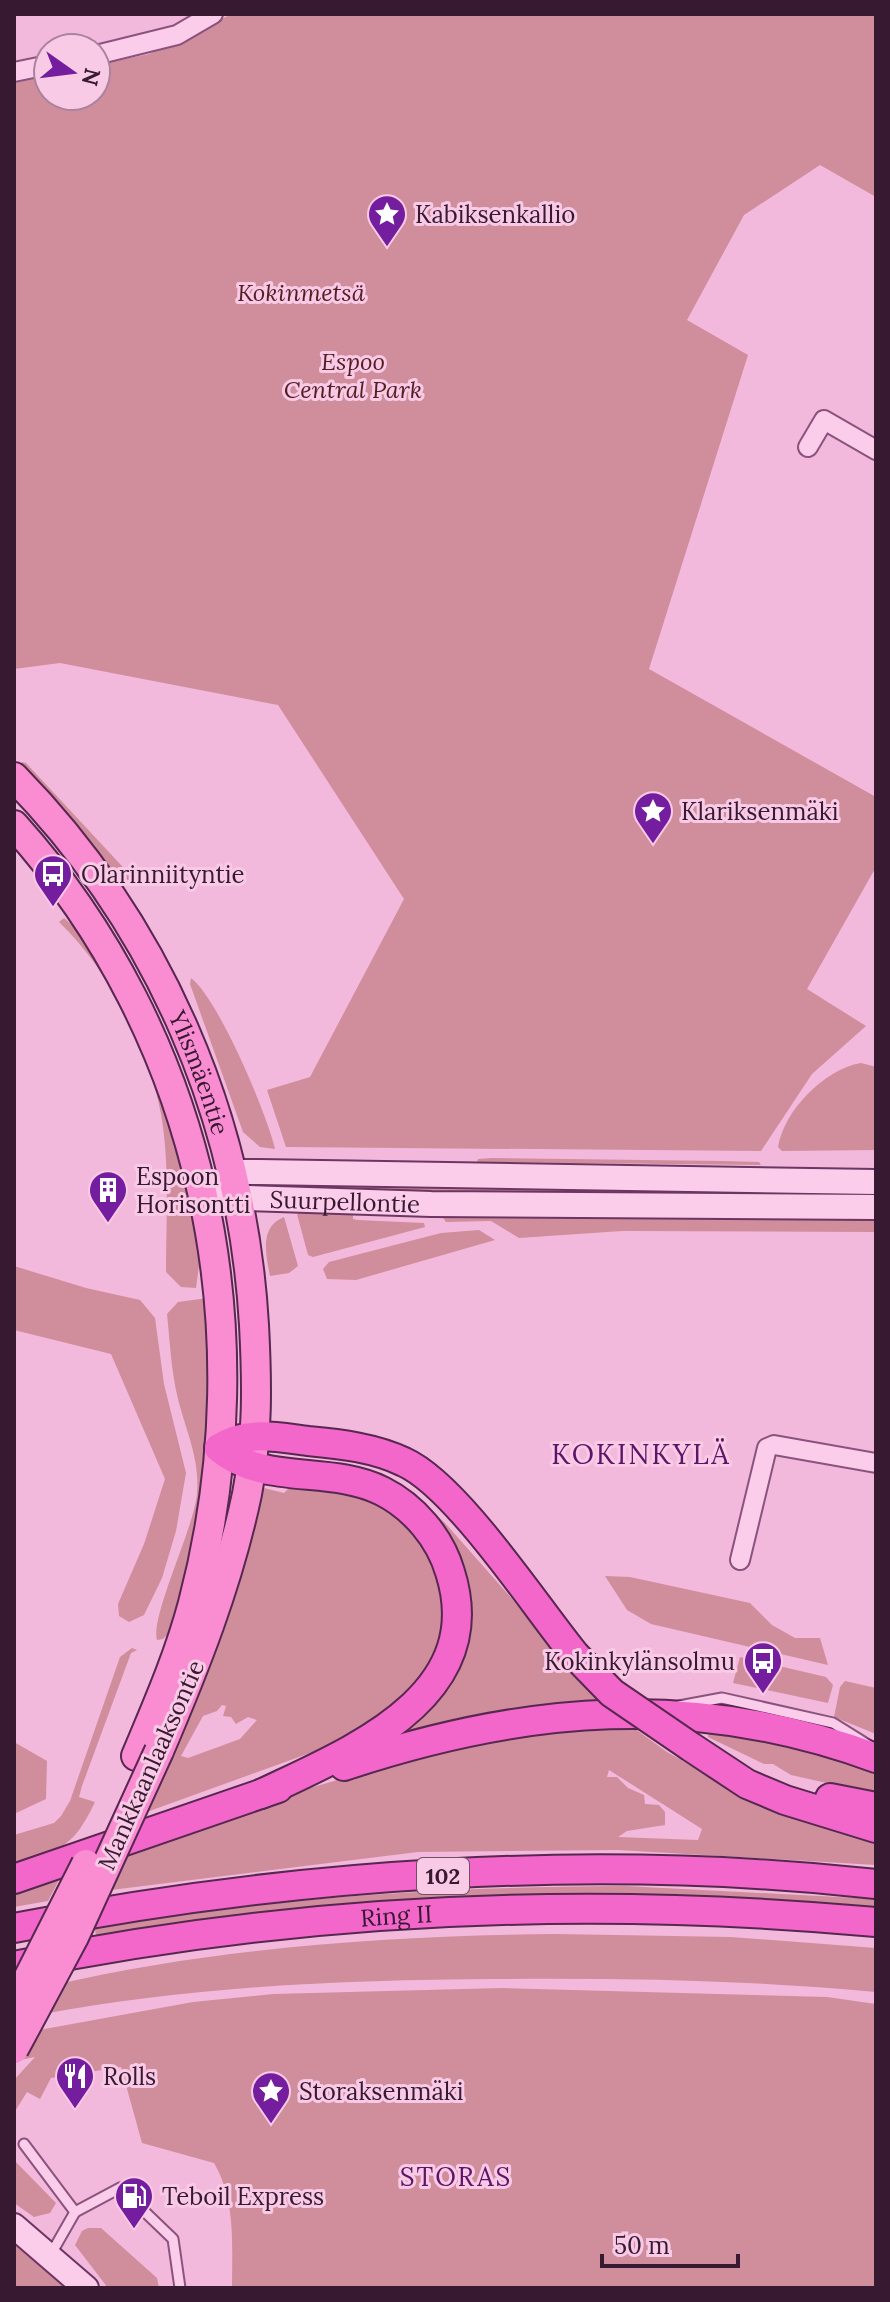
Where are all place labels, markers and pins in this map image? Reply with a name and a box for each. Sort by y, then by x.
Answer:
place icon: Kabiksenkallio [366,193,408,248]
place label: Kabiksenkallio [415,199,575,230]
place icon: Klariksenmäki [632,790,674,845]
place label: Klariksenmäki [681,796,839,827]
bus stop icon: Olarinniityntie [32,853,74,908]
place label: Olarinniityntie [81,859,245,890]
place label: Espoon Horisontti [136,1161,250,1220]
building icon: Espoon Horisontti [87,1169,129,1224]
bus stop icon: Kokinkylänsolmu [742,1640,784,1695]
place label: Kokinkylänsolmu [544,1646,735,1677]
restaurant icon: Rolls [54,2055,96,2110]
place label: Rolls [103,2061,156,2092]
place icon: Storaksenmäki [250,2070,292,2125]
place label: Storaksenmäki [299,2076,464,2107]
fuel station icon: Teboil Express [113,2175,155,2230]
place label: Teboil Express [162,2181,324,2212]

